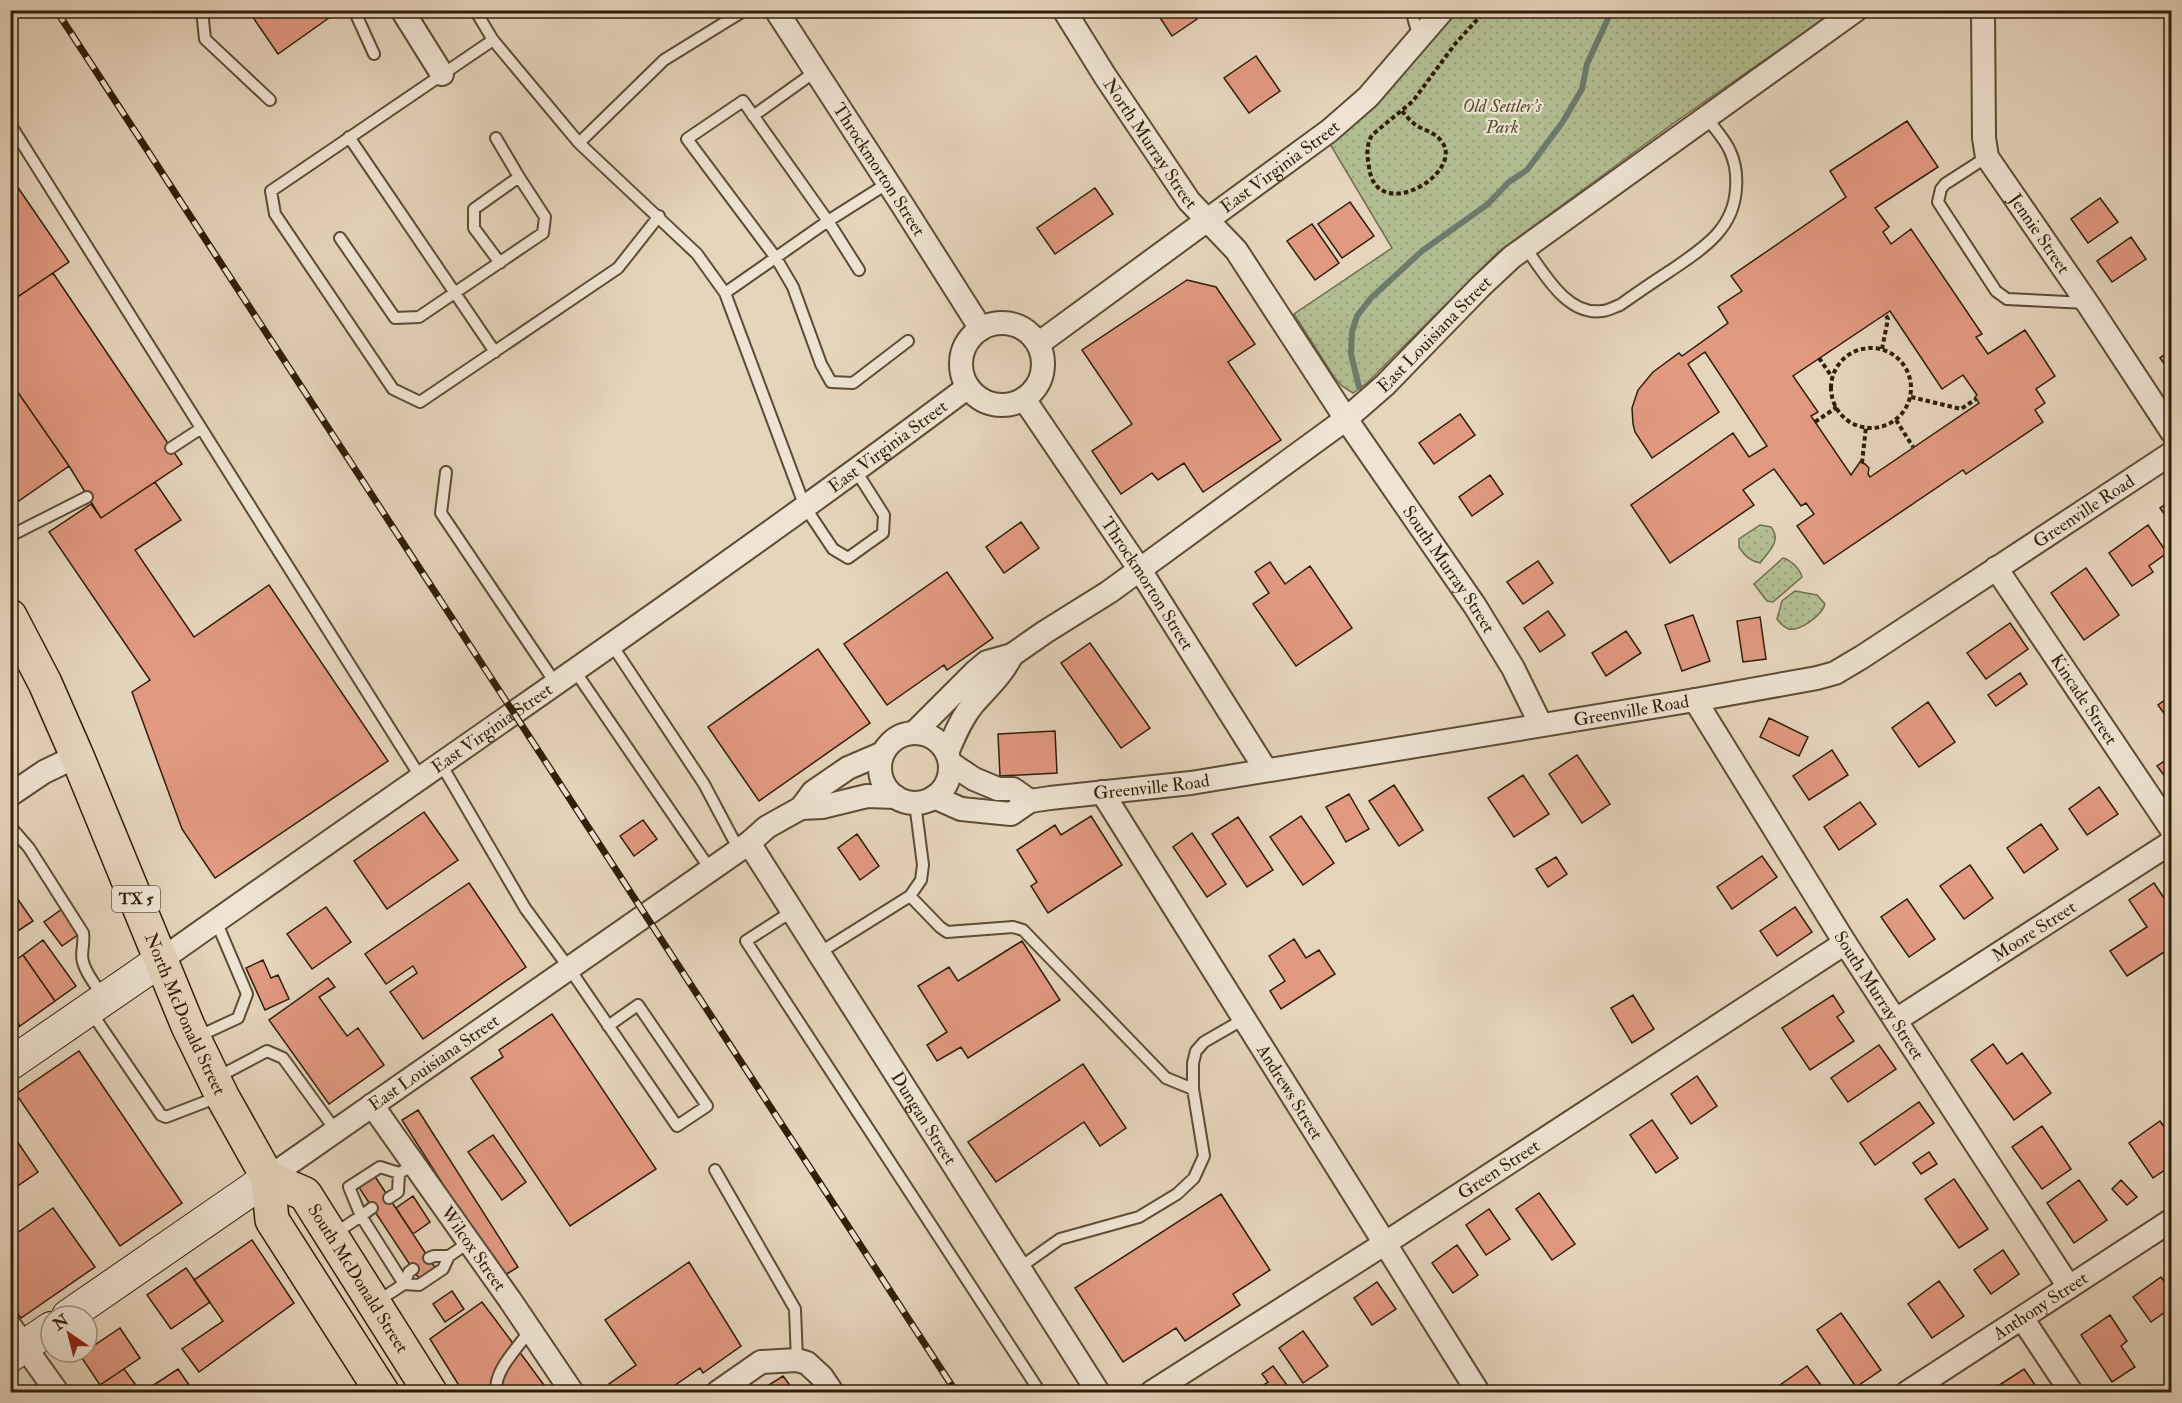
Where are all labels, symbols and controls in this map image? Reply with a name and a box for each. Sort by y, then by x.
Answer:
street label: North Murray Street [1098,74,1202,214]
park label: Old Settler's Park [1462,95,1543,139]
street label: Throckmorton Street [828,98,931,241]
street label: East Virginia Street [1216,115,1345,218]
street label: Jennie Street [2003,188,2075,278]
street label: East Louisiana Street [1373,271,1496,398]
street label: East Virginia Street [824,395,952,498]
street label: Greenville Road [2029,469,2139,553]
street label: South Murray Street [1398,501,1500,637]
street label: Throckmorton Street [1096,512,1199,655]
street label: Kincade Street [2045,649,2123,749]
street label: East Virginia Street [427,678,557,778]
street label: Greenville Road [1572,690,1691,731]
street label: Greenville Road [1092,769,1211,805]
road number: TX 5 [112,886,160,912]
street label: Moore Street [1987,895,2080,967]
street label: South Murray Street [1829,927,1930,1064]
street label: North McDonald Street [139,929,231,1099]
street label: East Louisiana Street [364,1009,504,1116]
street label: Andrews Street [1251,1039,1329,1144]
street label: Dungan Street [886,1067,962,1169]
street label: Green Street [1453,1134,1544,1204]
street label: South McDonald Street [303,1199,414,1357]
street label: Wilcox Street [435,1201,512,1296]
street label: Anthony Street [1988,1266,2092,1346]
north arrow [39,1304,99,1364]
text: N [49,1310,73,1335]

